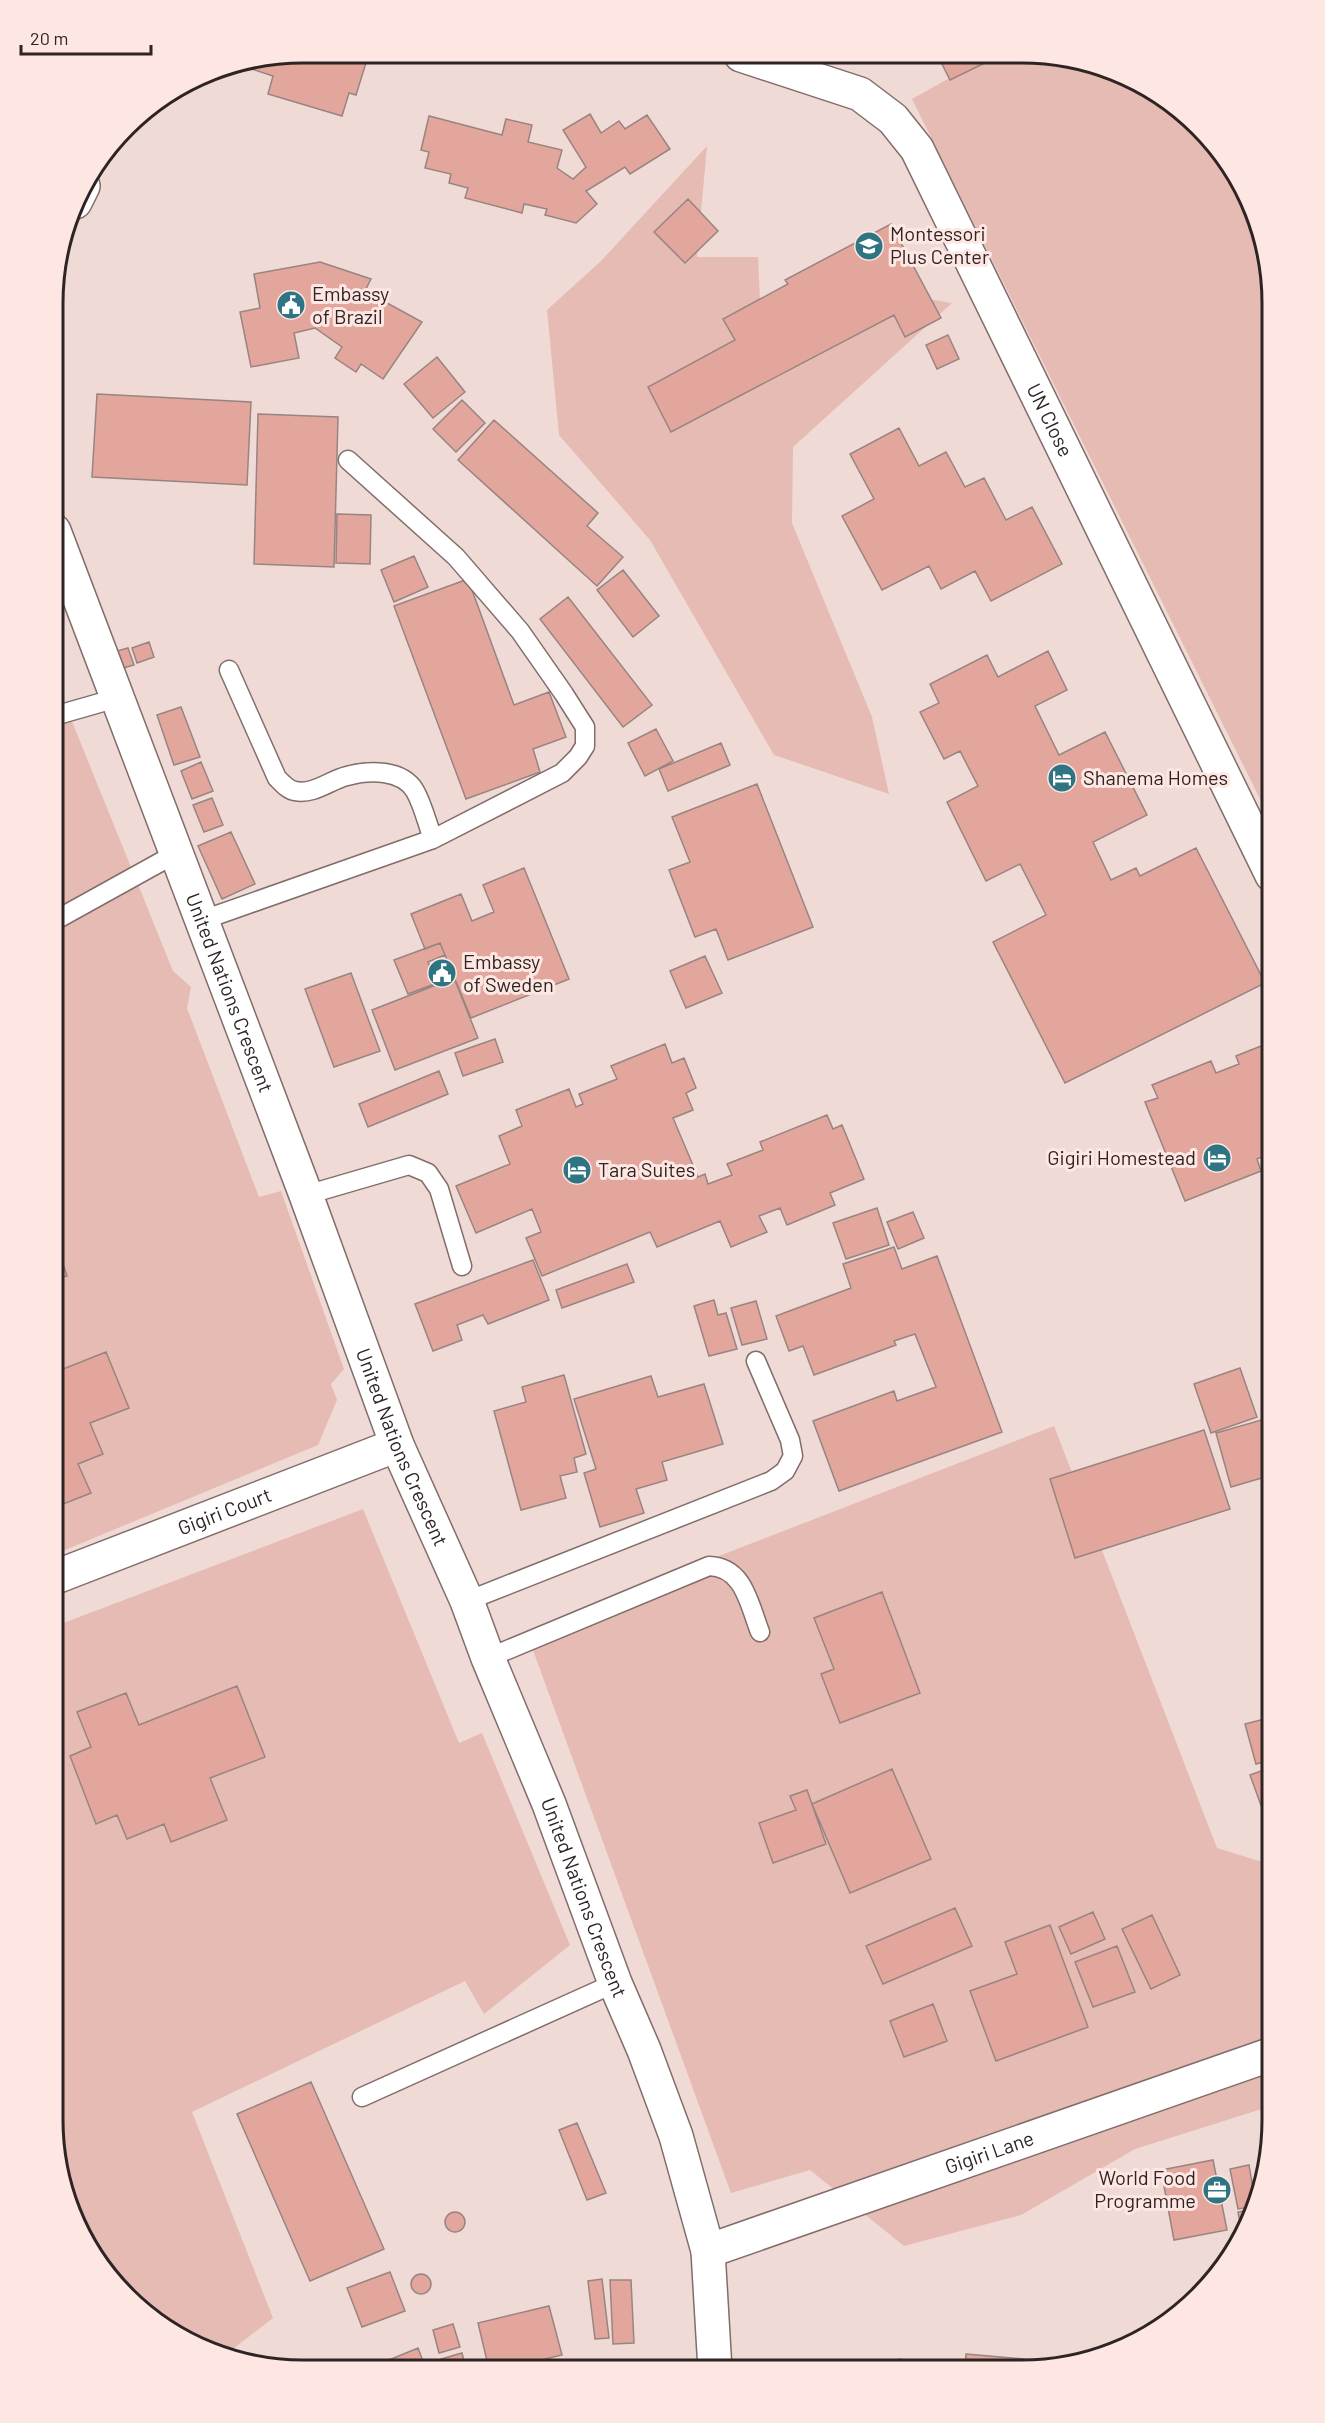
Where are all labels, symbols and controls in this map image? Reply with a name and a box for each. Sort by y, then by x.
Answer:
scale bar [21,18,152,56]
text: 20 m [30,27,68,49]
place label: Montessori Plus Center [890,221,989,268]
school or university icon: Montessori Plus Center [853,230,885,262]
place label: Embassy of Brazil [312,281,389,328]
public building icon: Embassy of Brazil [275,289,307,321]
street label: UN Close [1023,379,1079,460]
hotel icon: Shanema Homes [1046,762,1078,794]
place label: Shanema Homes [1083,765,1228,789]
street label: United Nations Crescent [182,889,279,1096]
place label: Embassy of Sweden [463,949,554,996]
public building icon: Embassy of Sweden [426,957,458,989]
hotel icon: Gigiri Homestead [1201,1142,1233,1174]
place label: Gigiri Homestead [1047,1145,1196,1169]
hotel icon: Tara Suites [561,1154,593,1186]
place label: Tara Suites [598,1157,695,1181]
street label: United Nations Crescent [352,1345,454,1549]
street label: Gigiri Court [174,1482,274,1540]
street label: United Nations Crescent [537,1794,633,2001]
street label: Gigiri Lane [941,2125,1037,2178]
place label: World Food Programme [1094,2165,1196,2212]
office icon: World Food Programme [1201,2174,1233,2206]

